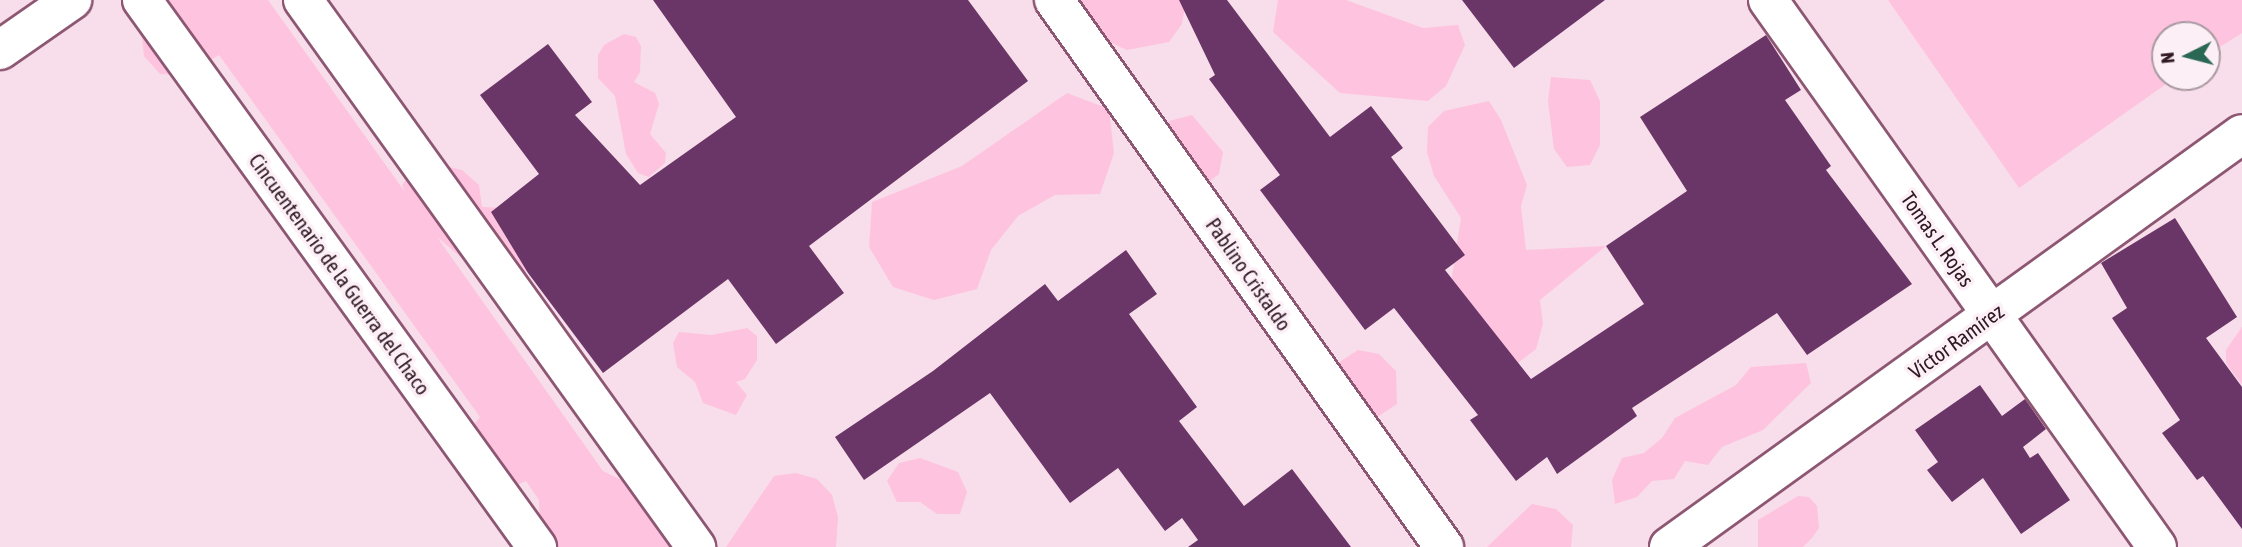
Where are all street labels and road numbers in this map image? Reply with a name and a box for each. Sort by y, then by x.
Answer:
street label: Cincuentenario de la Guerra del Chaco [244,148,436,400]
street label: Tomas L. Rojas [1896,187,1980,291]
street label: Pablino Cristaldo [1201,213,1297,335]
street label: Víctor Ramírez [1904,298,2008,384]

